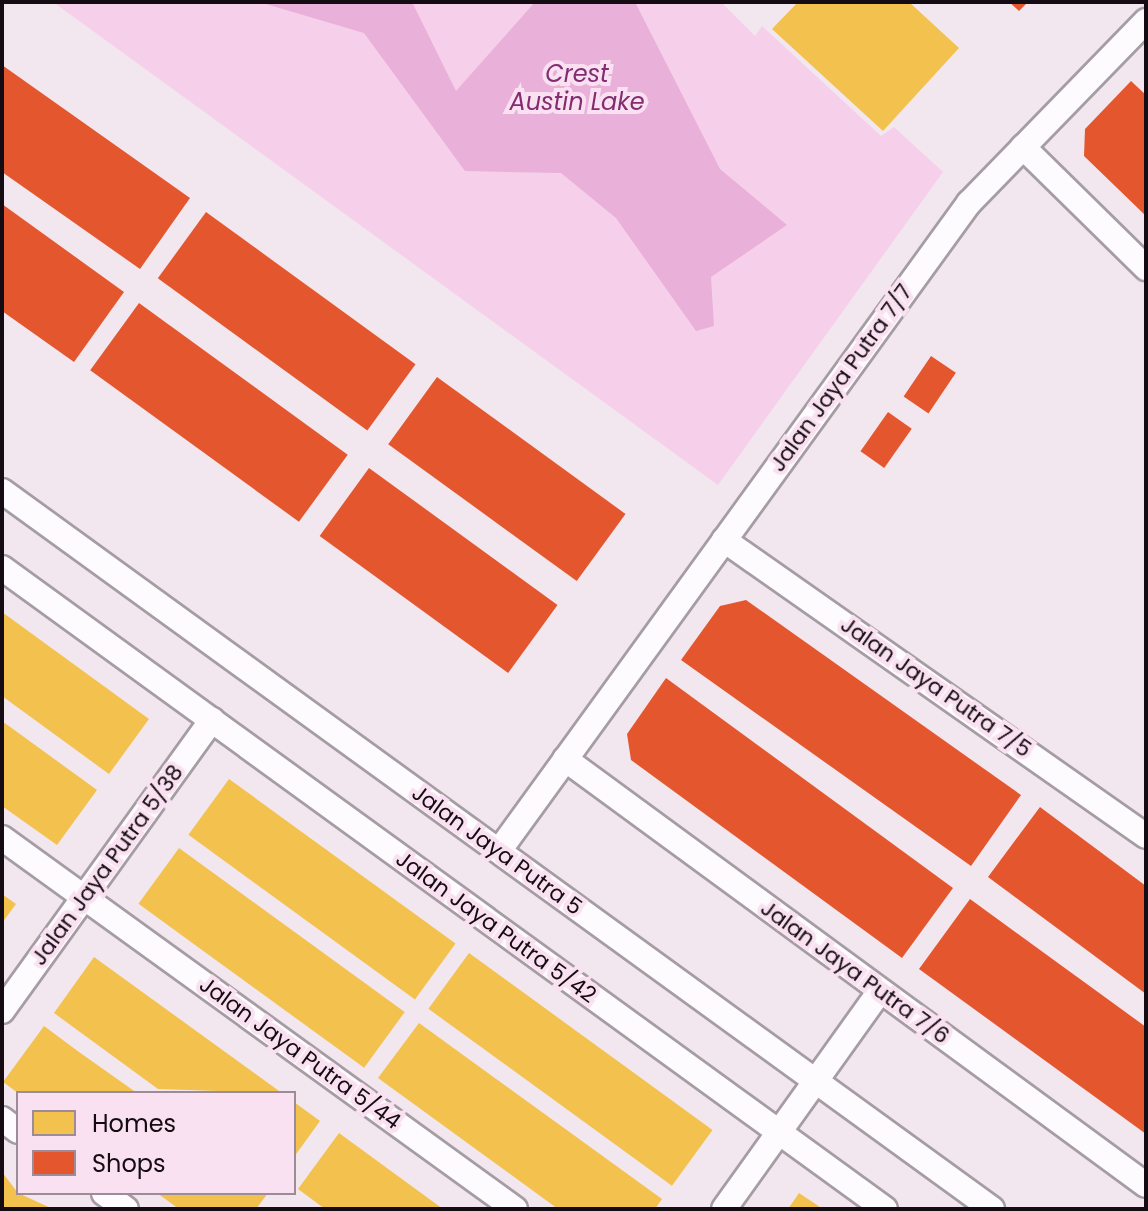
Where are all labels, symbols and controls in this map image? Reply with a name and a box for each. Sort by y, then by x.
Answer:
water label: Crest Austin Lake [509,60,645,116]
street label: Jalan Jaya Putra 7/7 [764,279,918,477]
street label: Jalan Jaya Putra 7/5 [836,611,1036,763]
street label: Jalan Jaya Putra 5/38 [25,760,189,970]
street label: Jalan Jaya Putra 5 [407,779,587,921]
street label: Jalan Jaya Putra 5/42 [391,845,601,1009]
street label: Jalan Jaya Putra 7/6 [756,895,954,1049]
street label: Jalan Jaya Putra 5/44 [194,971,406,1135]
legend [16,1091,296,1195]
text: Homes [92,1107,176,1140]
text: Shops [92,1147,166,1180]

